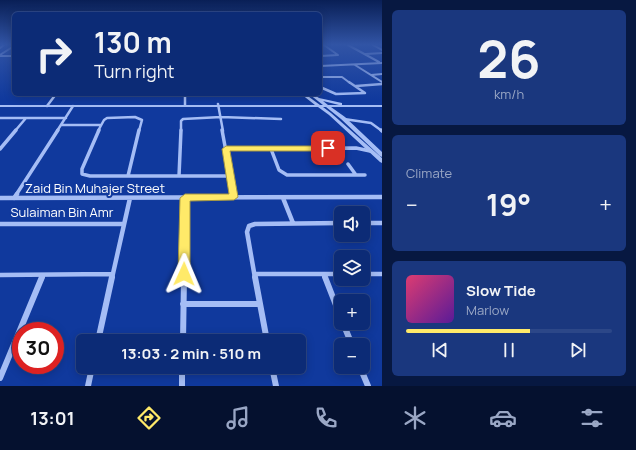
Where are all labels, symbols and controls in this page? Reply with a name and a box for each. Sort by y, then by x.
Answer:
text: 130 m [94,23,172,61]
text: 26 [477,23,541,94]
icon: right [28,28,80,80]
text: Turn right [94,59,175,83]
text: km/h [494,85,524,103]
pin [311,131,345,165]
icon: arrive [317,137,339,159]
text: Climate [406,164,452,182]
street label: Zaid Bin Muhajer Street [25,179,165,197]
text: 19° [486,184,531,225]
text: − [406,190,418,220]
text: + [599,190,612,220]
street label: Sulaiman Bin Amr [11,203,114,221]
map controls [334,206,370,374]
button: sound [334,206,370,242]
button: layers [334,250,370,286]
position arrow [163,253,205,295]
text: Slow Tide [466,280,536,301]
button: + [334,294,370,330]
text: Marlow [466,301,509,319]
speed limit sign: 30 [12,322,64,374]
button: − [334,338,370,374]
icon: previous [429,339,451,361]
icon: pause [498,339,520,361]
icon: next [567,339,589,361]
text: 13:03 · 2 min · 510 m [121,343,261,364]
icon: directions [135,404,163,432]
icon: music [224,404,252,432]
icon: phone [312,404,340,432]
icon: climate [401,404,429,432]
icon: car [489,404,517,432]
icon: filters [578,404,606,432]
text: 13:01 [30,406,75,430]

